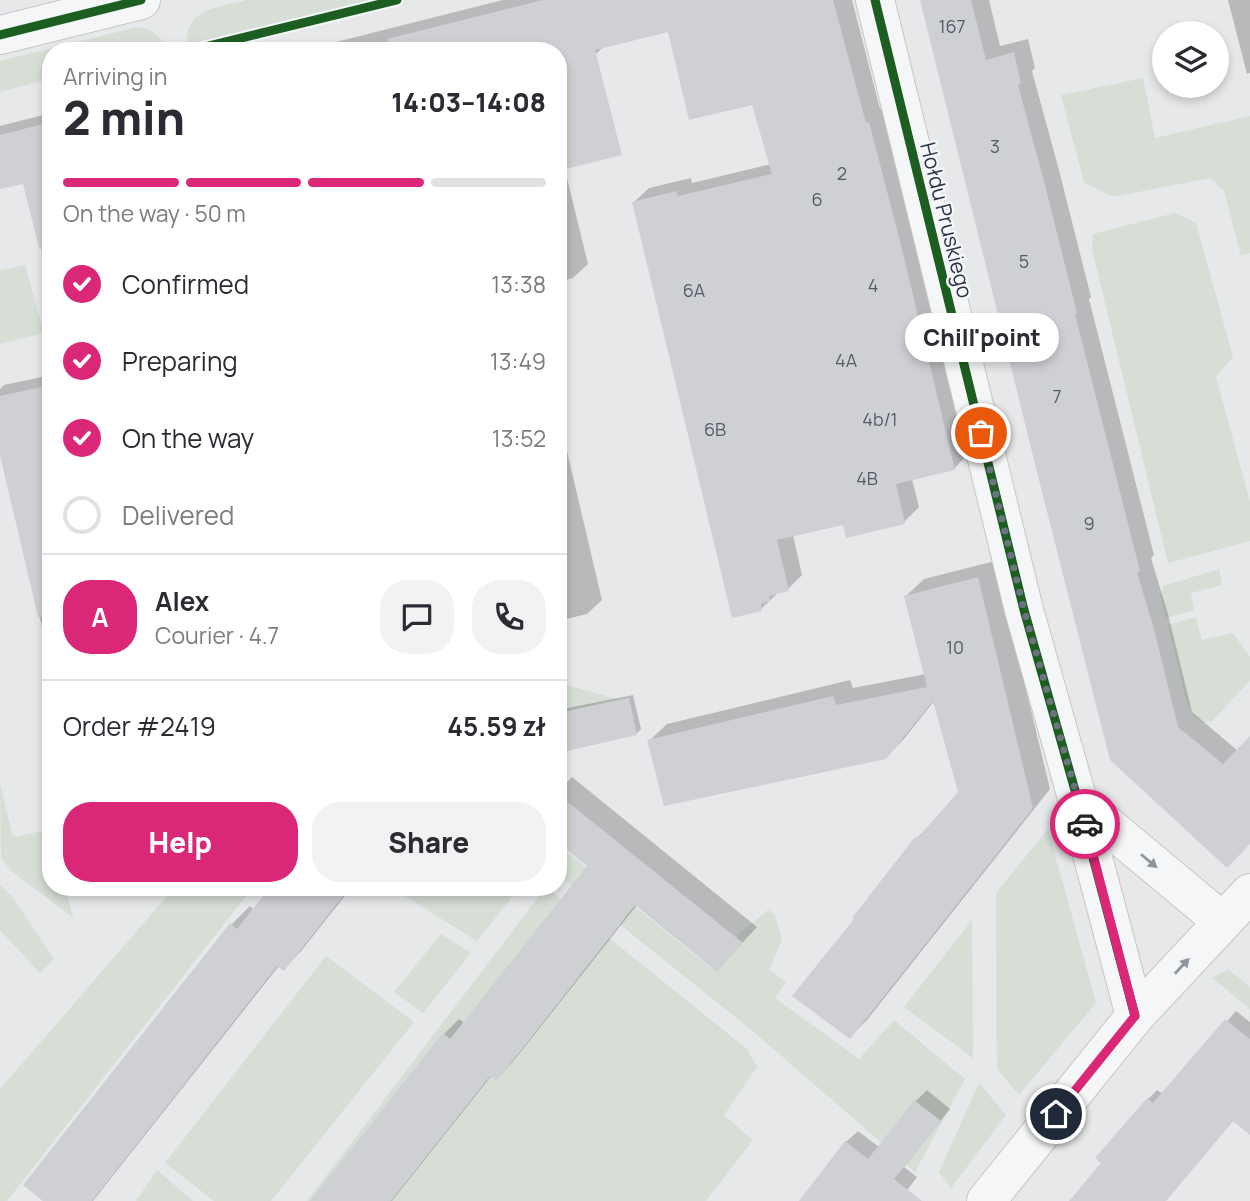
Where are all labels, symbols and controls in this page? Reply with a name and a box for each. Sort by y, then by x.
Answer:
house number: 167 [938,14,966,38]
map controls [1152,21,1229,98]
button: layers [1152,21,1229,98]
text: Arriving in [63,60,168,92]
text: 14:03–14:08 [391,84,546,120]
text: 2 min [63,86,185,149]
house number: 3 [990,134,1000,158]
street label: Hołdu Pruskiego [914,139,980,301]
house number: 2 [837,161,847,185]
house number: 6 [811,187,823,211]
text: On the way · 50 m [63,197,246,229]
house number: 5 [1019,249,1029,273]
icon: check [63,265,101,303]
text: Confirmed [122,266,249,302]
text: 13:38 [491,268,546,300]
house number: 4 [868,273,878,297]
house number: 6A [683,278,706,302]
callout: Chill'point [904,314,1058,363]
text: Chill'point [923,321,1041,353]
icon: check [63,342,101,380]
text: Preparing [122,343,238,379]
text: 13:49 [490,345,546,377]
house number: 4A [835,348,858,372]
house number: 7 [1052,384,1062,408]
pin [951,403,1011,463]
house number: 4b/1 [862,407,898,431]
icon: bag [962,414,1000,452]
house number: 6B [704,417,726,441]
icon: check [63,419,101,457]
text: On the way [122,420,254,456]
text: 13:52 [492,422,546,454]
house number: 4B [856,466,878,490]
text: Delivered [122,497,234,533]
house number: 9 [1083,511,1095,535]
button: chat [380,580,454,654]
button: phone [472,580,546,654]
text: Alex [155,583,209,619]
text: A [91,599,109,635]
text: Courier · 4.7 [155,619,279,651]
house number: 10 [946,635,964,659]
text: Order #2419 [63,708,216,744]
text: 45.59 zł [447,708,546,744]
courier [1050,789,1120,859]
button: Help [63,802,298,882]
button: Share [312,802,546,882]
icon: car [1066,805,1104,843]
one-way arrow [1141,853,1158,868]
one-way arrow [1173,958,1189,975]
pin [1026,1084,1086,1144]
icon: home [1037,1095,1075,1133]

